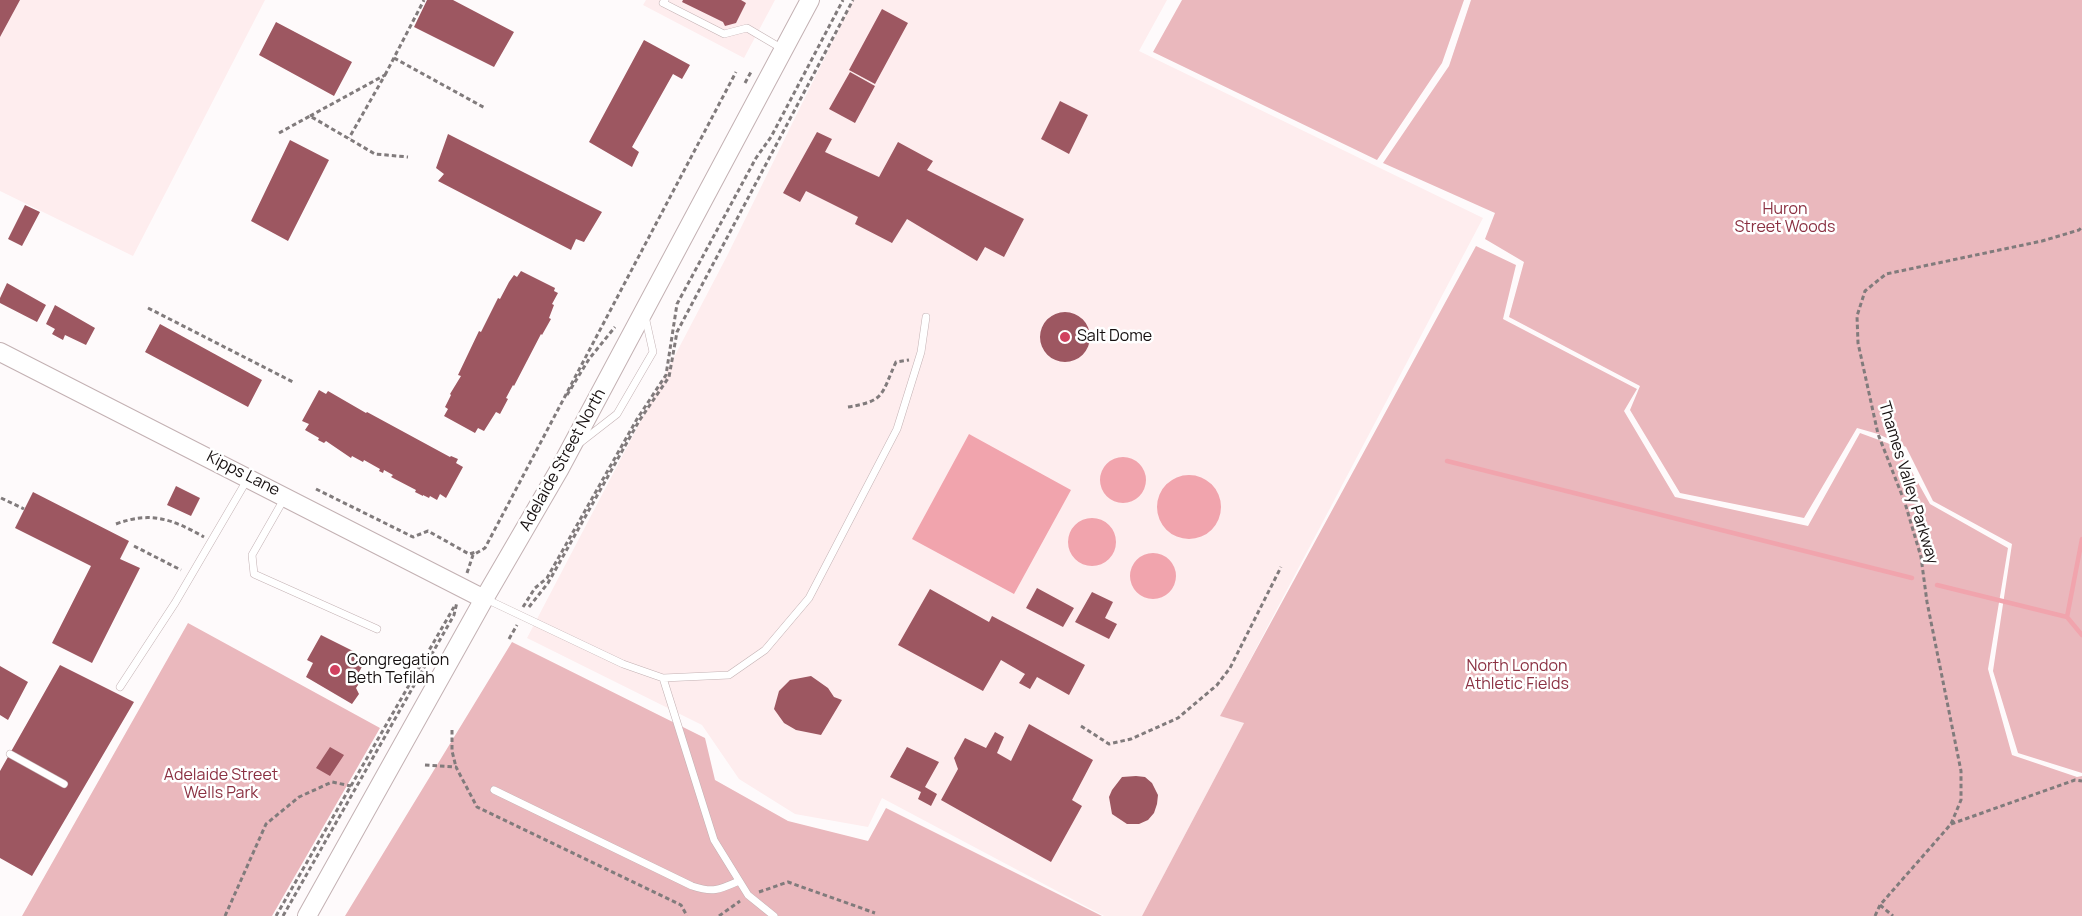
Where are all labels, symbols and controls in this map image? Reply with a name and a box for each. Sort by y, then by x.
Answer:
park label: Huron Street Woods [1734,200,1836,238]
place label: Salt Dome [1077,327,1152,347]
marker: Salt Dome [1058,330,1072,344]
street label: Adelaide Street North [516,386,610,534]
street label: Thames Valley Parkway [1874,399,1942,567]
street label: Kipps Lane [203,447,283,501]
place label: Congregation Beth Tefilah [347,651,449,689]
park label: North London Athletic Fields [1465,657,1569,695]
marker: Congregation Beth Tefilah [328,663,342,677]
park label: Adelaide Street Wells Park [164,766,278,804]

